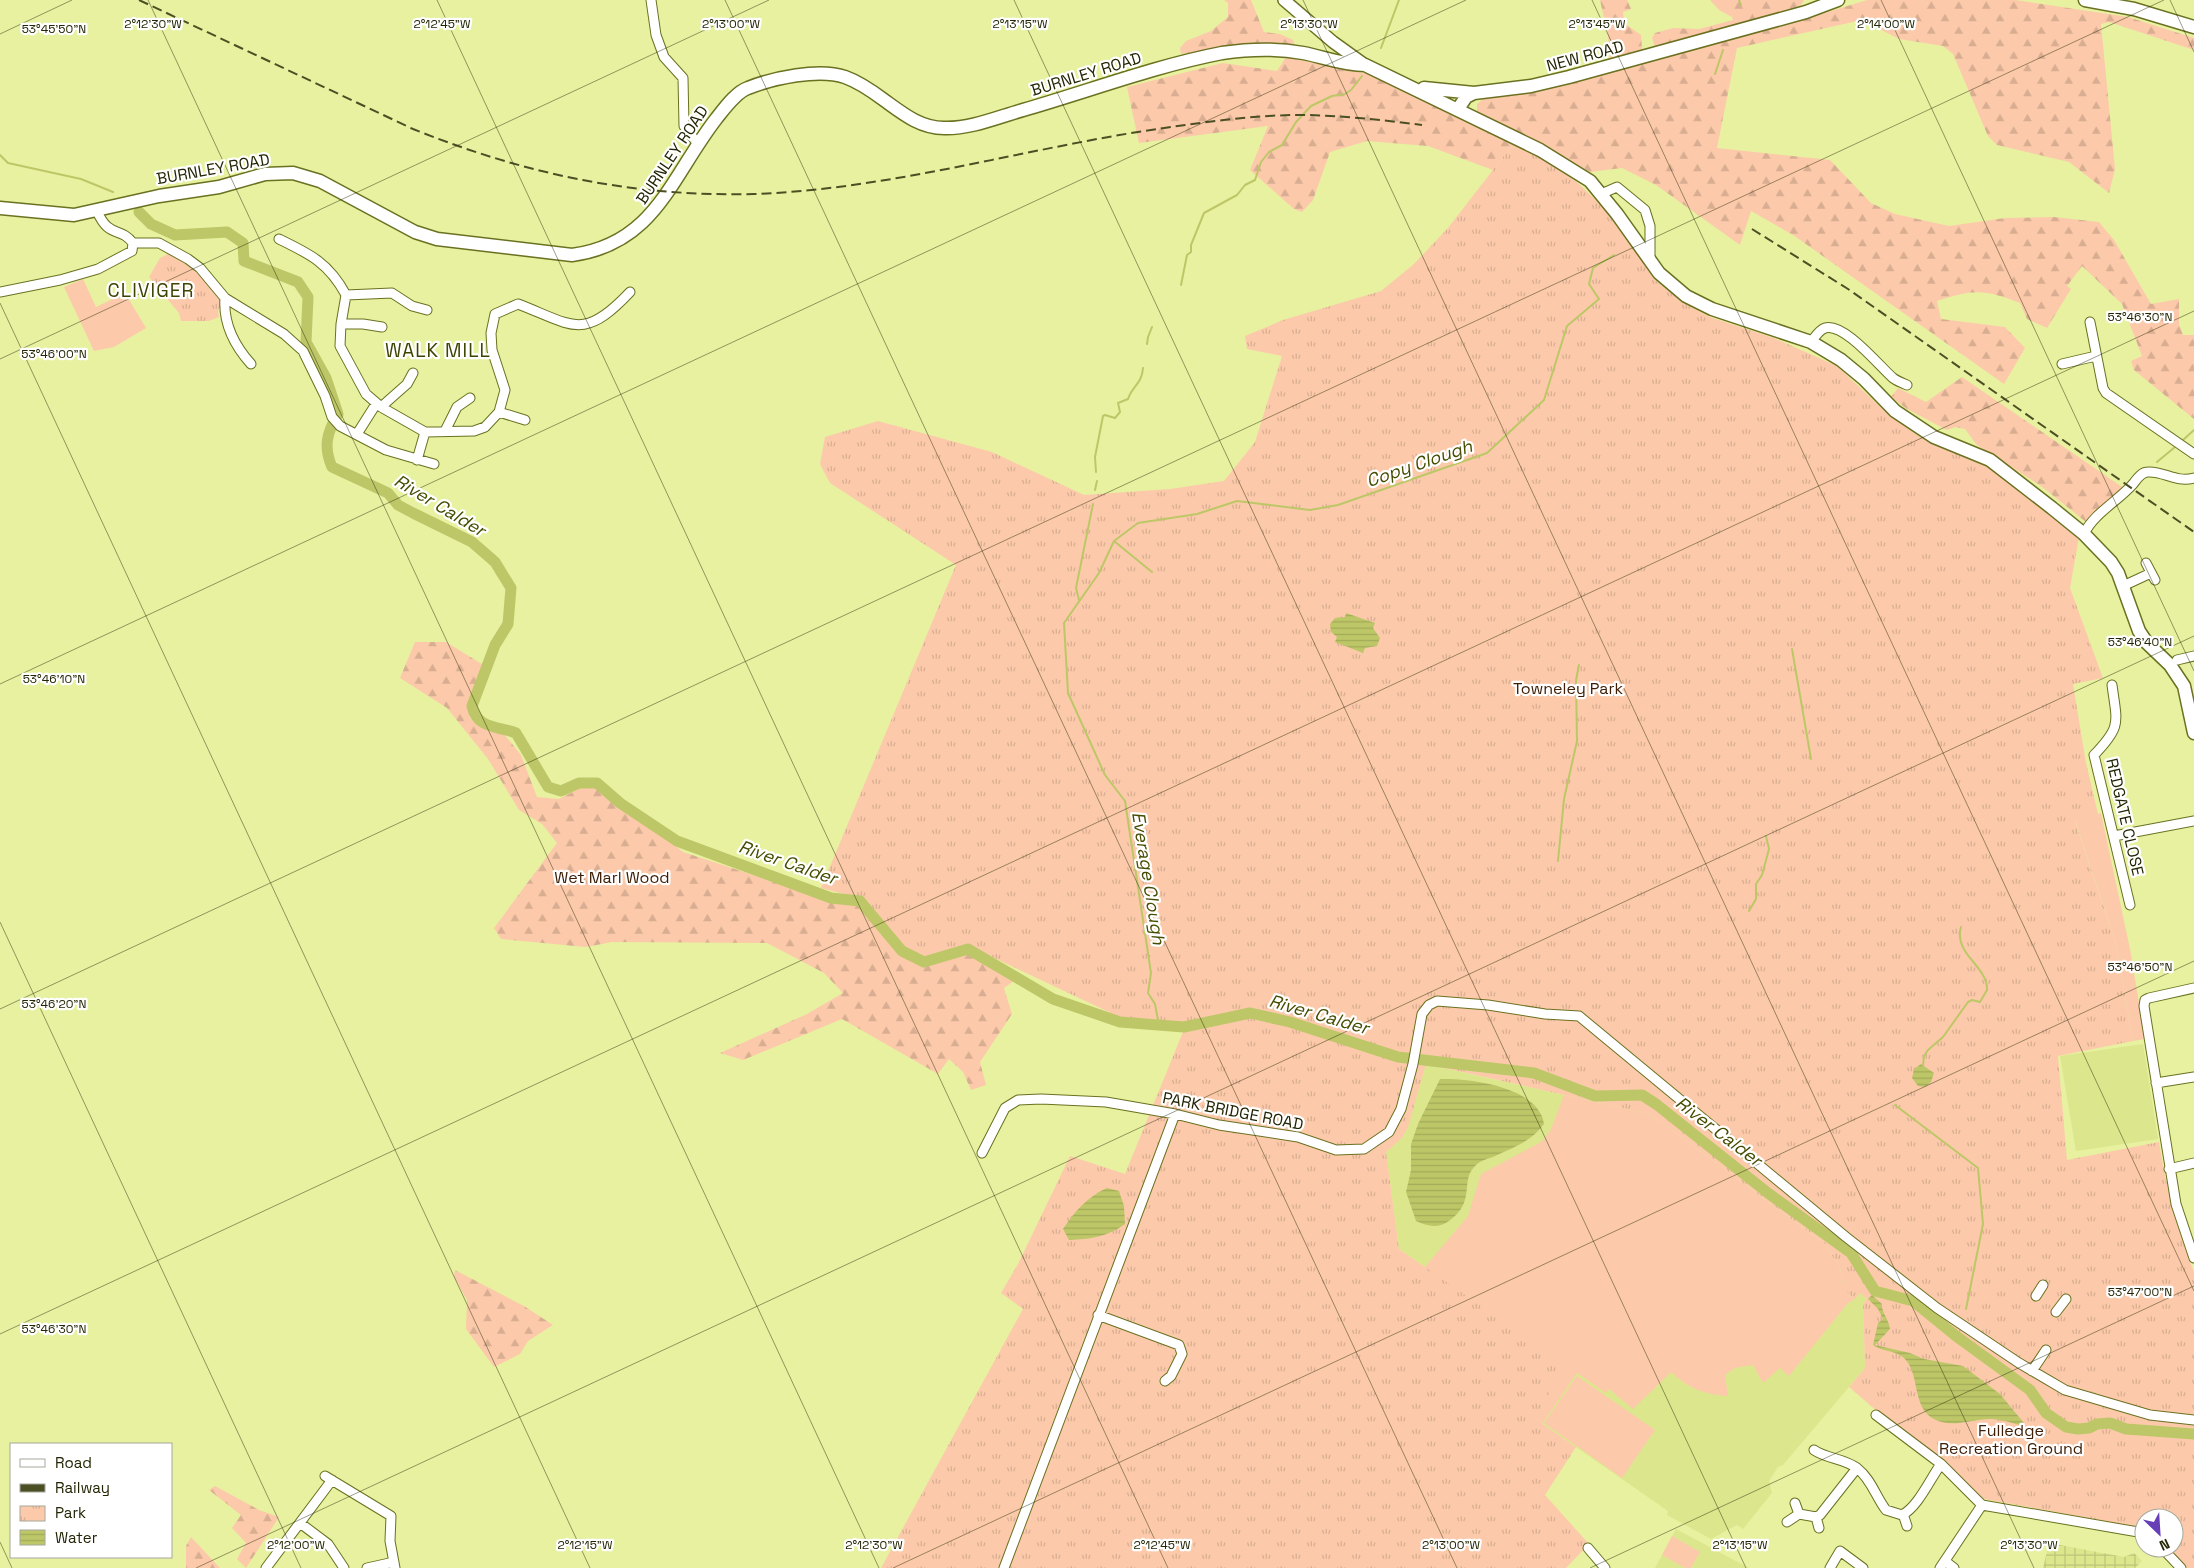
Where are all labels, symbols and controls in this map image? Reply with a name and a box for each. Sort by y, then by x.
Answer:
text: 2°12'30"W [124,16,182,32]
text: 2°12'45"W [414,16,471,32]
text: 2°13'00"W [702,16,761,32]
text: 2°13'15"W [993,16,1048,32]
text: 2°13'30"W [1280,16,1338,32]
text: 2°13'45"W [1569,16,1626,32]
text: 2°14'00"W [1857,16,1915,32]
text: 53°45'50"N [22,21,86,37]
street label: NEW ROAD [1544,36,1626,76]
street label: BURNLEY ROAD [1028,47,1144,101]
street label: BURNLEY ROAD [631,102,713,208]
street label: BURNLEY ROAD [155,149,271,189]
district label: CLIVIGER [108,278,194,303]
text: 53°46'30"N [2108,309,2172,325]
district label: WALK MILL [385,338,491,363]
text: 53°46'00"N [21,346,87,362]
water label: Copy Clough [1363,434,1476,492]
water label: River Calder [390,469,492,542]
text: 53°46'40"N [2108,634,2172,650]
text: 53°46'10"N [23,671,85,687]
park label: Towneley Park [1513,678,1623,699]
street label: REDGATE CLOSE [2101,756,2149,878]
water label: Everage Clough [1127,810,1171,947]
water label: River Calder [736,834,842,890]
park label: Wet Marl Wood [554,867,670,888]
text: 53°46'50"N [2108,959,2172,975]
water label: River Calder [1267,989,1374,1040]
text: 53°46'20"N [22,996,86,1012]
street label: PARK BRIDGE ROAD [1161,1087,1305,1135]
water label: River Calder [1671,1091,1769,1172]
text: 53°47'00"N [2108,1284,2172,1300]
text: 53°46'30"N [22,1321,86,1337]
park label: Fulledge Recreation Ground [1939,1420,2083,1459]
legend [10,1443,172,1558]
text: Road [55,1453,92,1472]
text: Railway [55,1478,110,1497]
text: Park [55,1503,86,1522]
north arrow [2134,1508,2184,1558]
text: Water [55,1528,98,1547]
text: N [2156,1535,2173,1555]
text: 2°12'00"W [267,1537,326,1553]
text: 2°12'15"W [558,1537,613,1553]
text: 2°12'30"W [845,1537,903,1553]
text: 2°12'45"W [1134,1537,1191,1553]
text: 2°13'00"W [1422,1537,1481,1553]
text: 2°13'15"W [1713,1537,1768,1553]
text: 2°13'30"W [2000,1537,2058,1553]

